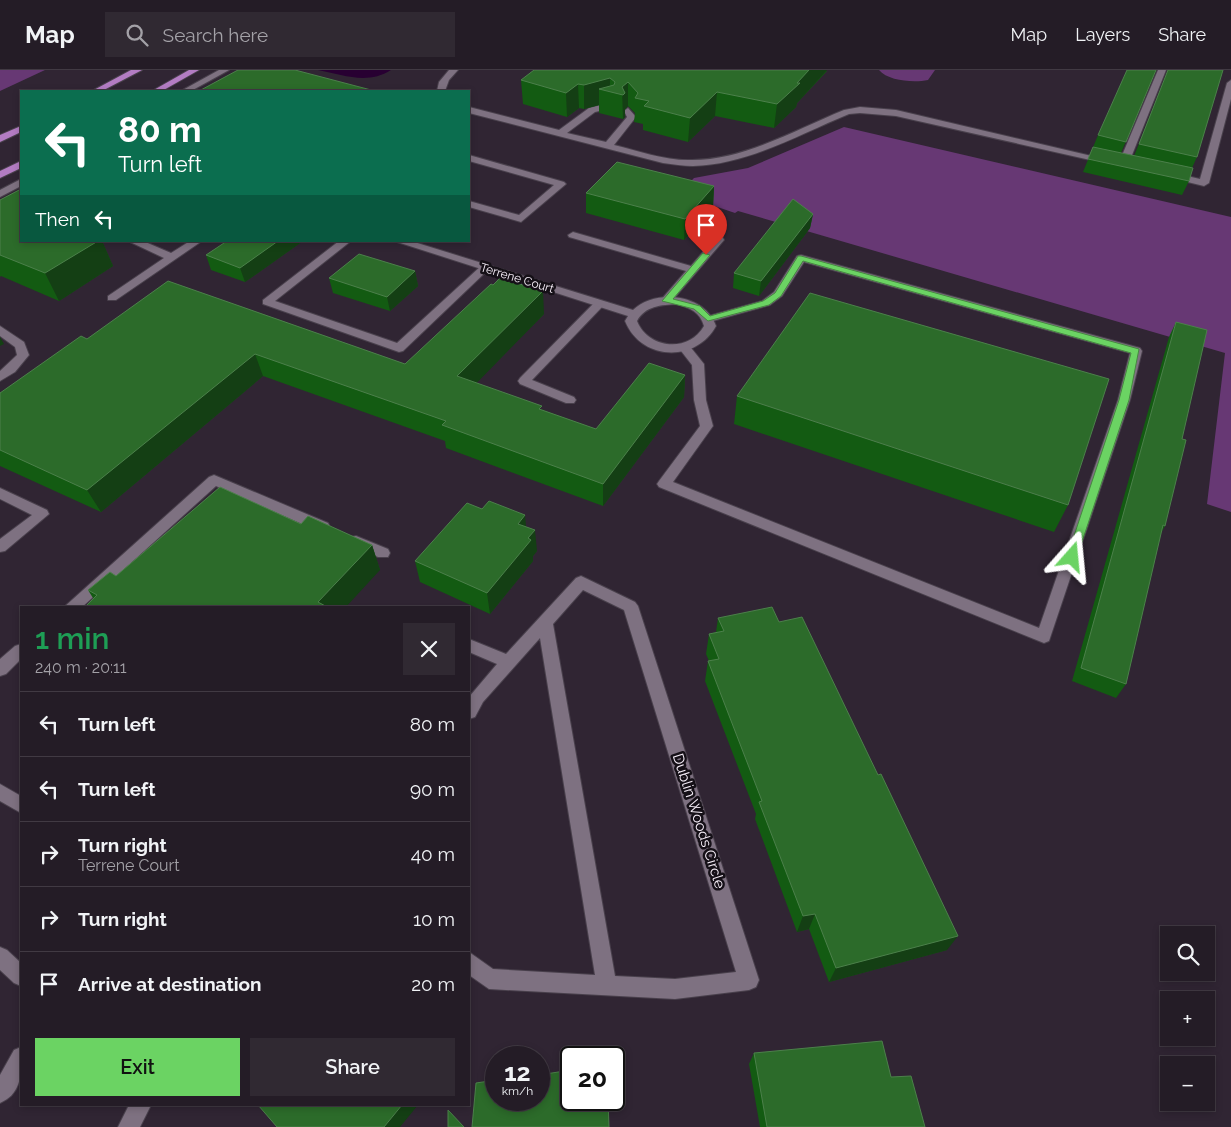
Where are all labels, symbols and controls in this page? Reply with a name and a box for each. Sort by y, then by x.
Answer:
search box [105,12,455,57]
text: Map [25,20,75,49]
icon: search [123,21,151,49]
text: Search here [163,24,268,46]
text: Map [1011,24,1047,45]
text: Layers [1075,24,1130,45]
text: Share [1158,24,1206,45]
text: 80 m [118,109,202,150]
icon: left [35,110,100,175]
text: Turn left [118,151,202,177]
pin [685,204,727,255]
icon: left [90,205,118,233]
text: Then [35,208,80,230]
icon: arrive [692,211,720,239]
street label: Terrene Court [479,260,555,296]
position arrow [1045,530,1097,582]
text: 1 min [35,621,110,656]
button: close [403,623,455,675]
text: 240 m · 20:11 [35,658,127,677]
icon: left [35,710,63,738]
text: Turn left [78,713,155,735]
text: 80 m [410,713,455,735]
street label: Dublin Woods Circle [669,751,729,891]
icon: left [35,775,63,803]
text: Turn left [78,778,155,800]
text: 90 m [410,778,455,800]
text: Turn right [78,834,167,856]
icon: right [35,840,63,868]
text: 40 m [411,843,455,865]
text: Terrene Court [78,856,180,875]
icon: right [35,905,63,933]
text: Turn right [78,908,167,930]
text: 10 m [413,908,455,930]
map controls [1160,926,1215,1111]
button: search [1160,926,1215,981]
icon: arrive [35,970,63,998]
text: Arrive at destination [78,973,262,995]
text: 20 m [411,973,455,995]
button: + [1160,991,1215,1046]
button: Exit [35,1038,240,1096]
button: Share [250,1038,455,1096]
speed limit sign: 20 [560,1046,625,1111]
button: − [1160,1056,1215,1111]
text: 12 [504,1057,531,1087]
text: km/h [502,1084,533,1098]

